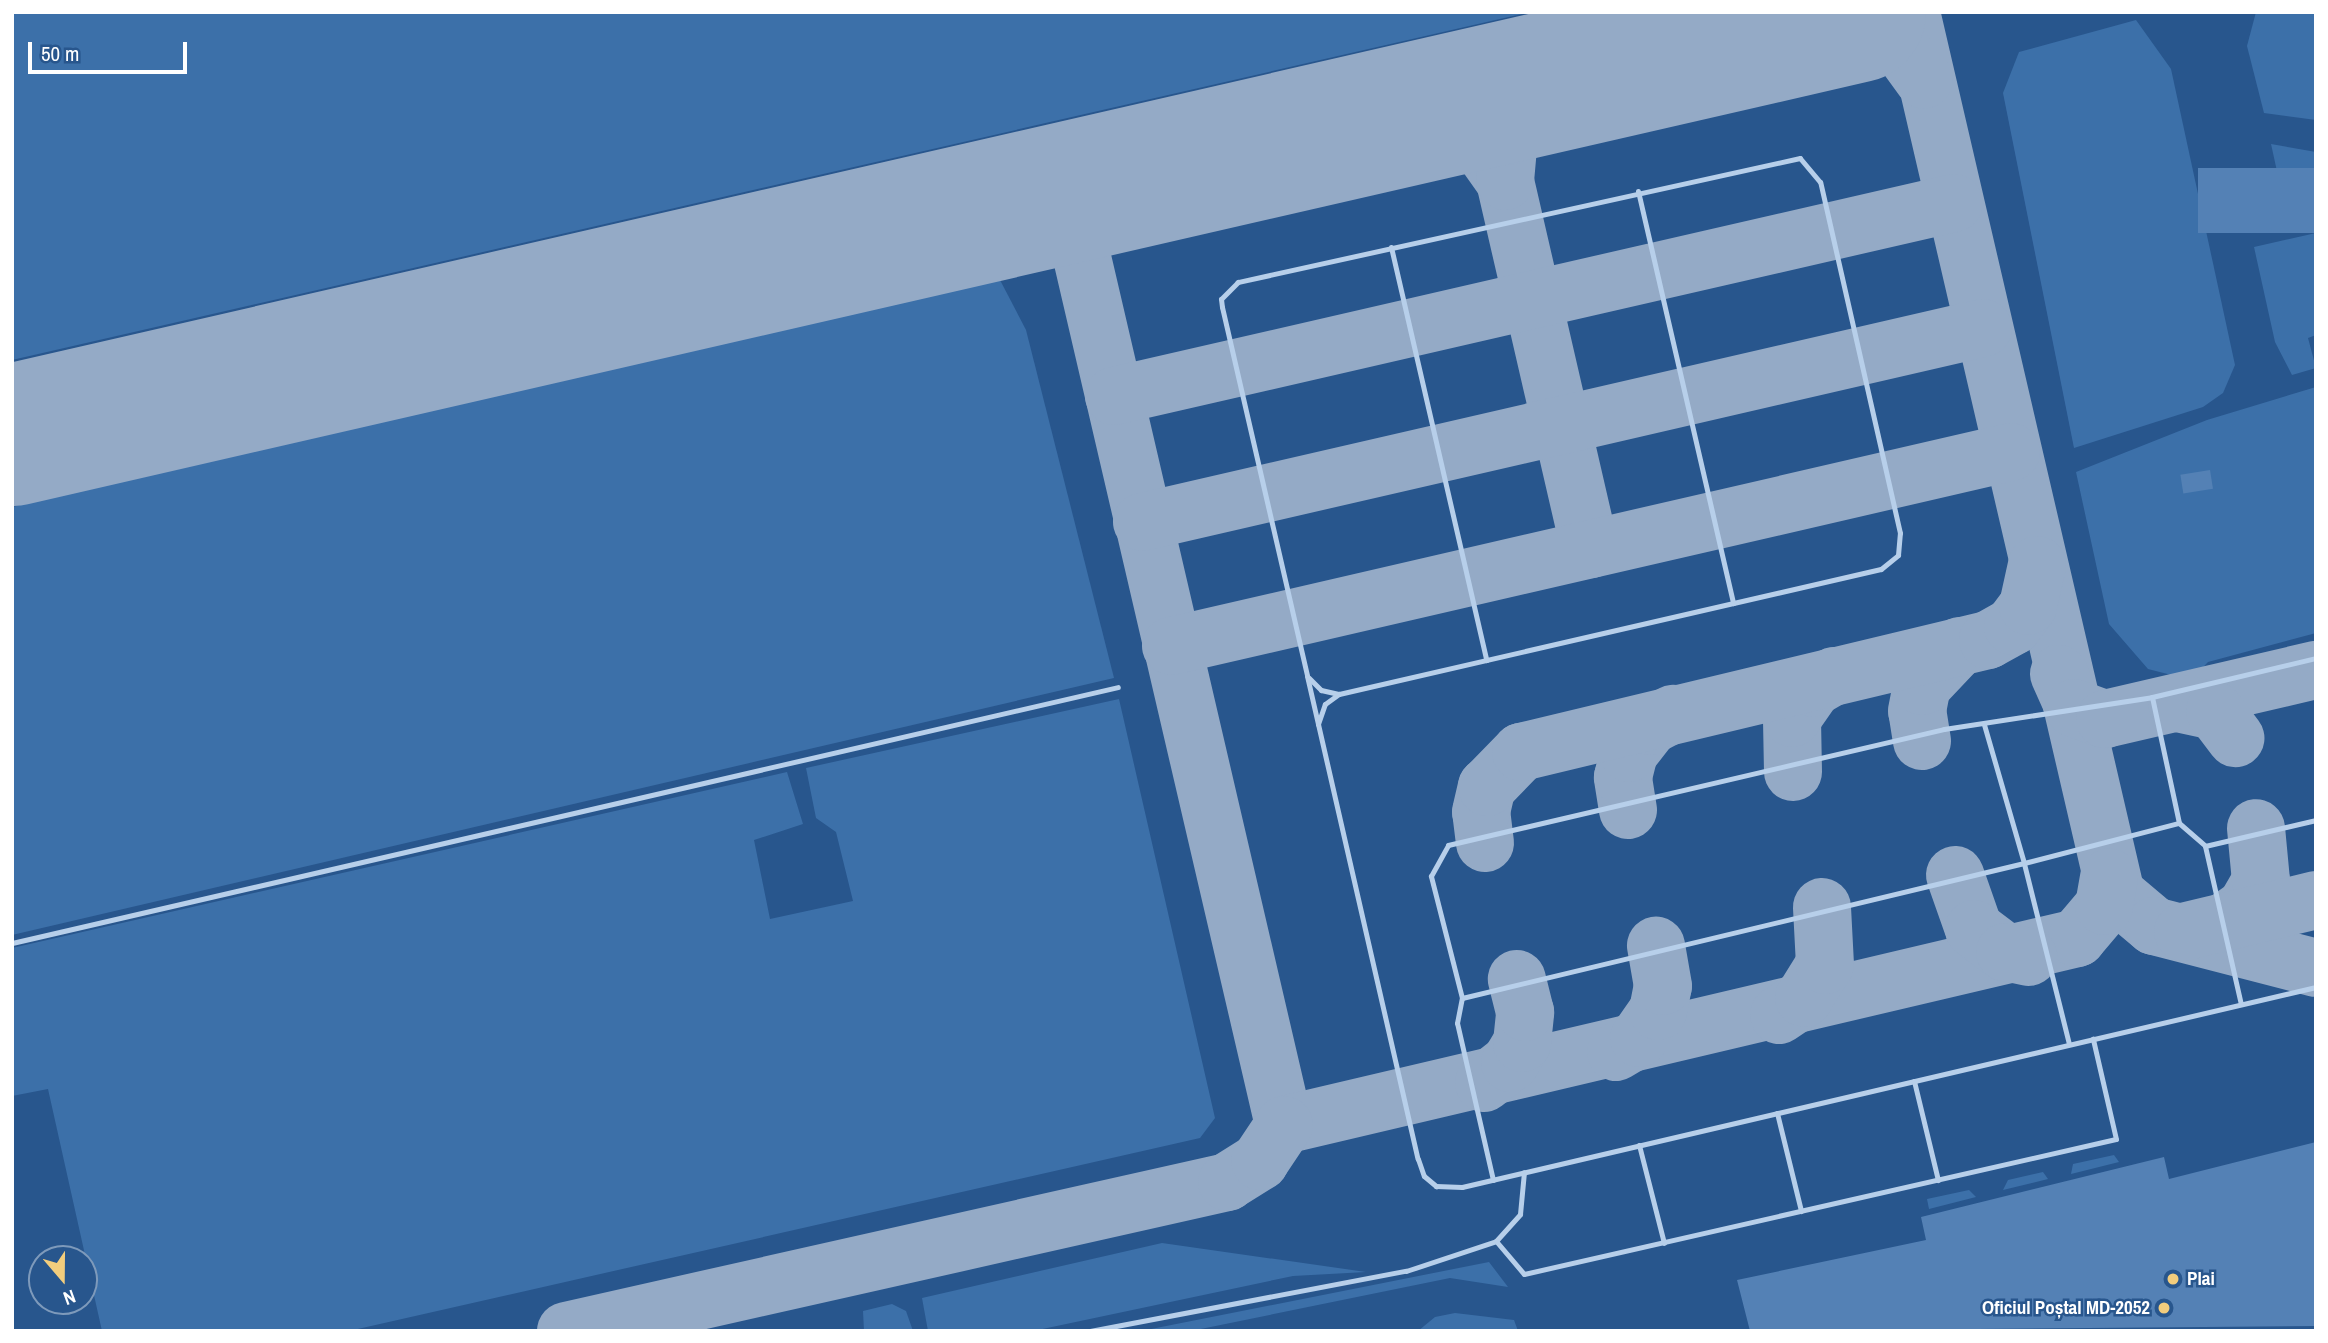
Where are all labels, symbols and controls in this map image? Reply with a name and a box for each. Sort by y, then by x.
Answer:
scale bar [32,28,191,72]
text: 50 m [41,39,79,68]
north arrow [28,1245,98,1315]
place label: Plai [2187,1268,2215,1290]
marker: Plai [2165,1271,2181,1287]
text: N [60,1284,79,1312]
place label: Oficiul Poștal MD-2052 [1982,1297,2150,1319]
marker: Oficiul Poștal MD-2052 [2156,1300,2172,1316]

